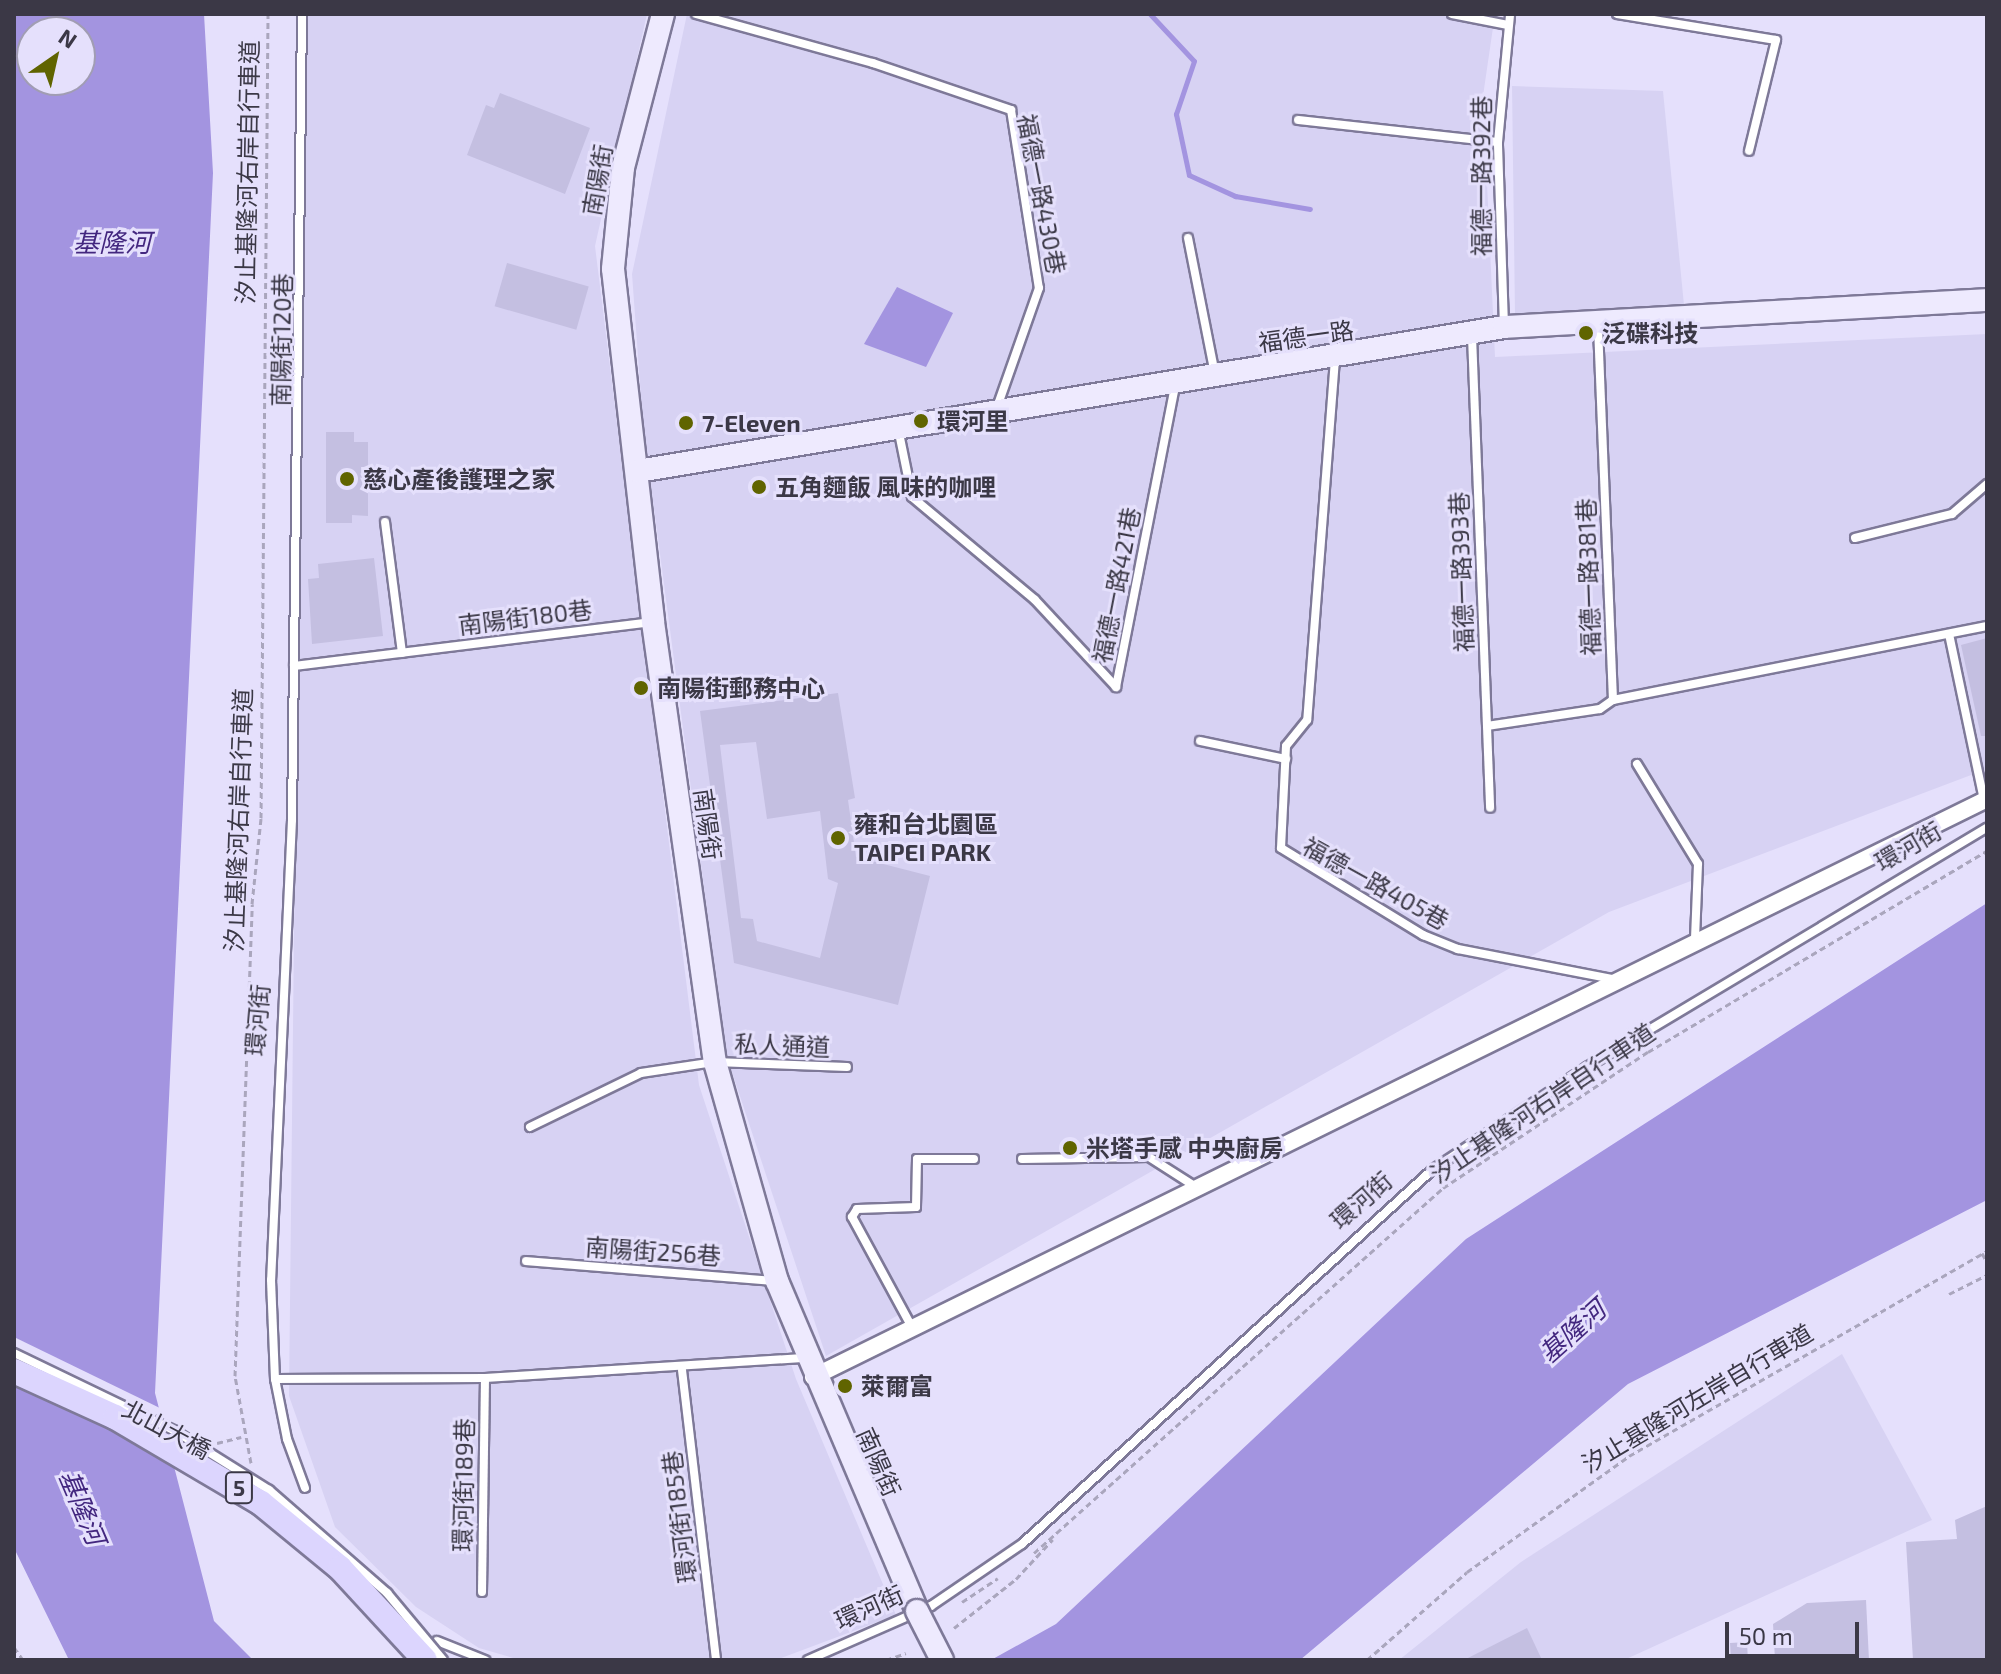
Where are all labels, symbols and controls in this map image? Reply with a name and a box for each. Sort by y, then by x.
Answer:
north arrow [16,16,96,96]
text: N [54,23,82,53]
street label: 汐止基隆河右岸自行車道 [230,40,264,304]
street label: 福德一路392巷 [1467,96,1495,256]
street label: 福德一路430巷 [1012,111,1072,277]
street label: 南陽街 [577,142,617,218]
water label: 基隆河 [73,226,151,258]
street label: 南陽街120巷 [265,273,297,407]
street label: 福德一路 [1256,315,1356,357]
place label: 泛碟科技 [1602,319,1698,347]
marker: 泛碟科技 [1577,324,1595,342]
place label: 環河里 [937,407,1009,435]
place label: 7-Eleven [702,409,801,437]
marker: 環河里 [912,412,930,430]
marker: 7-Eleven [677,414,695,432]
place label: 慈心產後護理之家 [363,465,555,493]
marker: 慈心產後護理之家 [338,470,356,488]
place label: 五角麵飯 風味的咖哩 [775,473,996,501]
marker: 五角麵飯 風味的咖哩 [750,478,768,496]
street label: 福德一路393巷 [1444,491,1478,653]
street label: 福德一路381巷 [1571,498,1605,656]
street label: 福德一路421巷 [1087,505,1145,665]
street label: 南陽街180巷 [456,595,594,639]
place label: 南陽街郵務中心 [657,674,825,702]
marker: 南陽街郵務中心 [632,679,650,697]
street label: 汐止基隆河右岸自行車道 [219,688,257,952]
street label: 南陽街 [689,786,727,862]
place label: 雍和台北園區 TAIPEI PARK [854,810,998,866]
street label: 環河街 [1870,816,1946,876]
marker: 雍和台北園區 TAIPEI PARK [829,829,847,847]
street label: 福德一路405巷 [1298,831,1454,935]
street label: 環河街 [240,983,274,1057]
street label: 汐止基隆河右岸自行車道 [1425,1017,1659,1189]
street label: 私人通道 [734,1029,830,1061]
place label: 米塔手感 中央廚房 [1086,1134,1283,1162]
marker: 米塔手感 中央廚房 [1061,1139,1079,1157]
street label: 環河街 [1324,1166,1398,1234]
street label: 南陽街256巷 [584,1232,722,1270]
water label: 基隆河 [1533,1293,1611,1369]
street label: 汐止基隆河左岸自行車道 [1576,1318,1818,1478]
place label: 萊爾富 [861,1372,933,1400]
marker: 萊爾富 [836,1377,854,1395]
street label: 北山大橋 [118,1394,216,1464]
street label: 環河街189巷 [447,1418,479,1552]
street label: 南陽街 [851,1423,907,1501]
street label: 環河街185巷 [657,1449,701,1585]
water label: 基隆河 [53,1465,113,1549]
road number: 5 [223,1470,255,1506]
street label: 環河街 [830,1579,908,1635]
scale bar [1729,1606,1863,1656]
text: 50 m [1739,1621,1793,1650]

